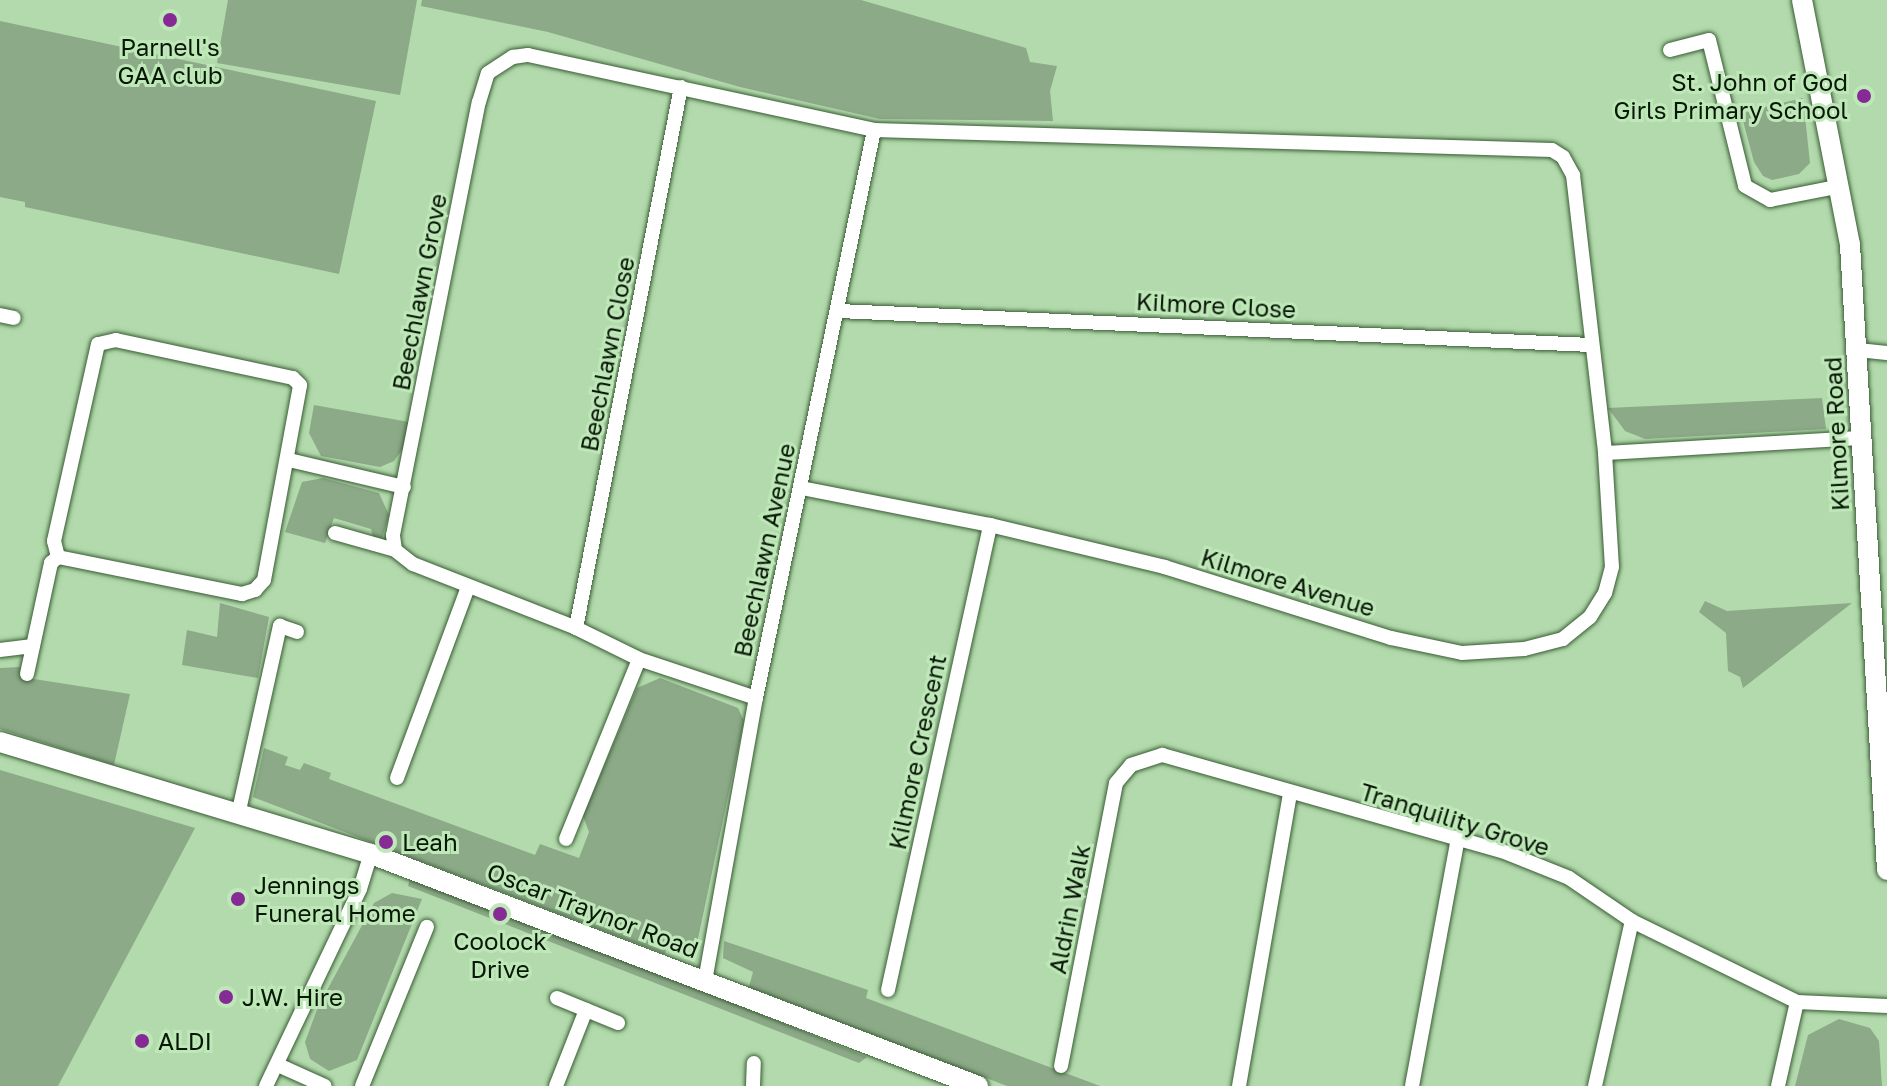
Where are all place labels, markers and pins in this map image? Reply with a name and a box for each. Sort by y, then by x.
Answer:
marker: Parnell's GAA club [161,11,179,29]
place label: Parnell's GAA club [117,33,223,89]
place label: St. John of God Girls Primary School [1613,68,1848,124]
marker: St. John of God Girls Primary School [1855,87,1873,105]
place label: Leah [402,828,458,856]
marker: Leah [377,833,395,851]
place label: Jennings Funeral Home [254,871,416,927]
marker: Jennings Funeral Home [229,890,247,908]
marker: Coolock Drive [491,905,509,923]
place label: Coolock Drive [453,927,547,983]
place label: J.W. Hire [242,983,343,1011]
marker: J.W. Hire [217,988,235,1006]
place label: ALDI [158,1027,212,1055]
marker: ALDI [133,1032,151,1050]

